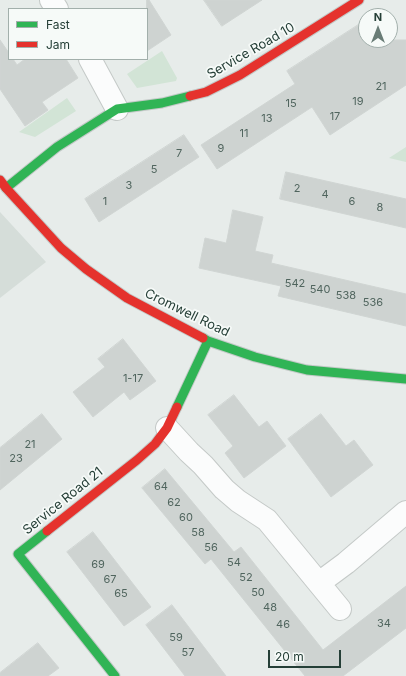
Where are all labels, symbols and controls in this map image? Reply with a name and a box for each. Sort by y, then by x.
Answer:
legend [8,8,148,60]
north arrow [358,8,398,48]
text: N [374,10,382,24]
text: Fast [46,17,70,32]
street label: Service Road 10 [204,20,298,82]
text: Jam [46,37,70,52]
house number: 21 [375,80,387,94]
house number: 19 [352,95,364,109]
house number: 15 [285,97,297,111]
house number: 17 [330,110,340,124]
house number: 13 [261,112,273,126]
house number: 11 [240,127,248,141]
house number: 9 [218,142,224,156]
house number: 7 [176,147,182,161]
house number: 5 [151,163,157,177]
house number: 3 [126,179,132,193]
house number: 2 [294,182,300,196]
house number: 4 [321,188,329,202]
house number: 1 [103,195,107,209]
house number: 6 [349,195,355,209]
house number: 8 [377,201,383,215]
house number: 542 [285,277,305,291]
house number: 540 [310,283,330,297]
street label: Cromwell Road [142,286,232,340]
house number: 538 [336,289,356,303]
house number: 536 [363,296,383,310]
house number: 1-17 [123,372,143,386]
house number: 21 [24,438,36,452]
house number: 23 [9,452,23,466]
street label: Service Road 21 [20,464,106,538]
house number: 64 [154,480,168,494]
house number: 62 [167,496,181,510]
house number: 60 [179,511,193,525]
house number: 58 [191,526,205,540]
house number: 56 [204,541,218,555]
house number: 54 [227,556,241,570]
house number: 69 [91,558,105,572]
house number: 52 [239,571,253,585]
house number: 67 [103,573,117,587]
house number: 50 [251,586,265,600]
house number: 65 [114,587,128,601]
house number: 48 [263,601,277,615]
house number: 34 [377,617,391,631]
house number: 46 [276,618,290,632]
house number: 59 [169,631,183,645]
scale bar [270,642,343,668]
house number: 57 [182,646,194,660]
text: 20 m [275,649,304,664]

